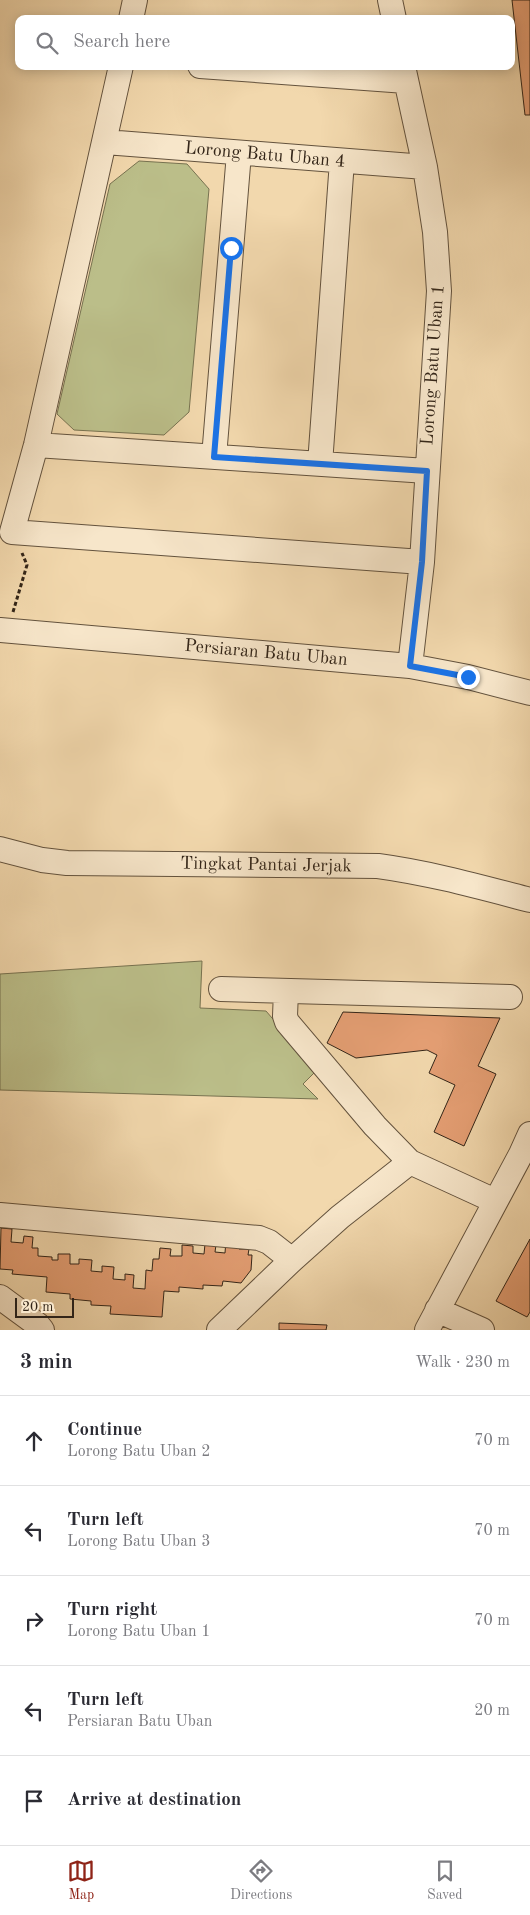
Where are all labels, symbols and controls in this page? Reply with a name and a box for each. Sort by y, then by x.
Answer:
search box [15,15,515,70]
icon: search [33,29,61,57]
text: Search here [73,33,170,52]
street label: Lorong Batu Uban 4 [184,139,346,171]
route start [220,237,243,260]
street label: Lorong Batu Uban 1 [418,284,448,446]
street label: Persiaran Batu Uban [184,637,349,669]
route end [457,666,480,689]
street label: Tingkat Pantai Jerjak [180,855,352,875]
scale bar [15,1295,74,1318]
text: 20 m [22,1300,53,1314]
text: 3 min [20,1352,73,1373]
text: Walk · 230 m [415,1355,510,1371]
text: Continue [67,1421,142,1440]
icon: ahead [20,1427,48,1455]
text: 70 m [474,1433,510,1449]
text: Lorong Batu Uban 2 [67,1444,210,1460]
text: Turn left [67,1511,144,1530]
icon: left [20,1517,48,1545]
text: 70 m [474,1523,510,1539]
text: Lorong Batu Uban 3 [67,1534,210,1550]
text: Turn right [67,1601,157,1620]
icon: right [20,1607,48,1635]
text: 70 m [474,1613,510,1629]
text: Lorong Batu Uban 1 [67,1624,210,1640]
text: Turn left [67,1691,144,1710]
icon: left [20,1697,48,1725]
text: 20 m [474,1703,510,1719]
text: Persiaran Batu Uban [67,1714,213,1730]
icon: arrive [20,1787,48,1815]
text: Arrive at destination [67,1791,241,1810]
tab: Map [67,1857,95,1904]
tab: Directions [230,1857,292,1904]
tab: Saved [427,1857,463,1904]

